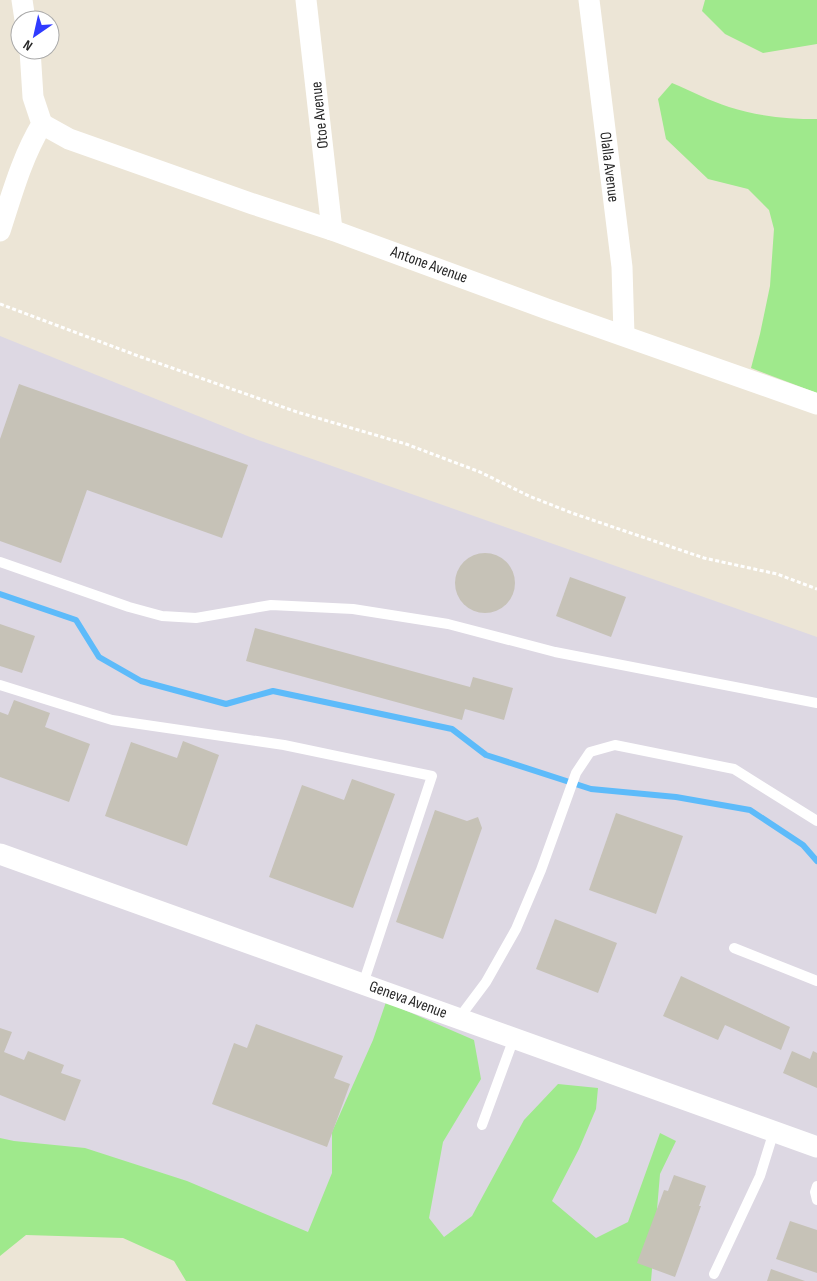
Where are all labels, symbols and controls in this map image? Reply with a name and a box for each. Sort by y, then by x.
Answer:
north arrow [10,10,60,60]
text: N [20,36,36,55]
street label: Otoe Avenue [307,80,333,150]
street label: Olalla Avenue [595,131,623,203]
street label: Antone Avenue [387,242,470,288]
street label: Geneva Avenue [367,977,449,1023]

